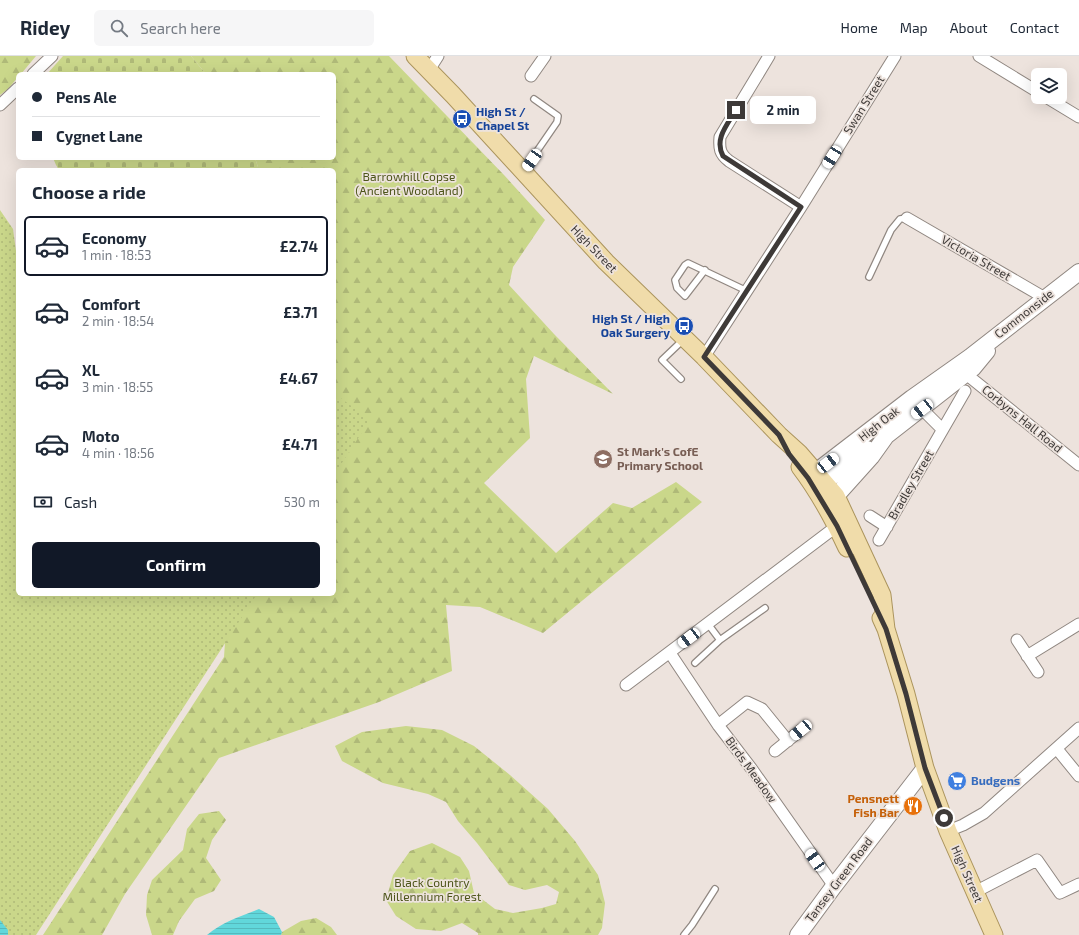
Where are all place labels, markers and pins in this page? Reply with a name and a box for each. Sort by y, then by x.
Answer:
place label: High St / Chapel St [476,104,529,132]
bus stop icon: High St / Chapel St [451,108,473,130]
place label: High St / High Oak Surgery [592,311,670,340]
bus stop icon: High St / High Oak Surgery [673,315,695,337]
place label: St Mark's CofE Primary School [617,444,703,473]
school or university icon: St Mark's CofE Primary School [592,448,614,470]
supermarket icon: Budgens [946,770,968,792]
place label: Budgens [971,773,1020,787]
place label: Pensnett Fish Bar [847,791,899,819]
restaurant icon: Pensnett Fish Bar [902,795,924,817]

